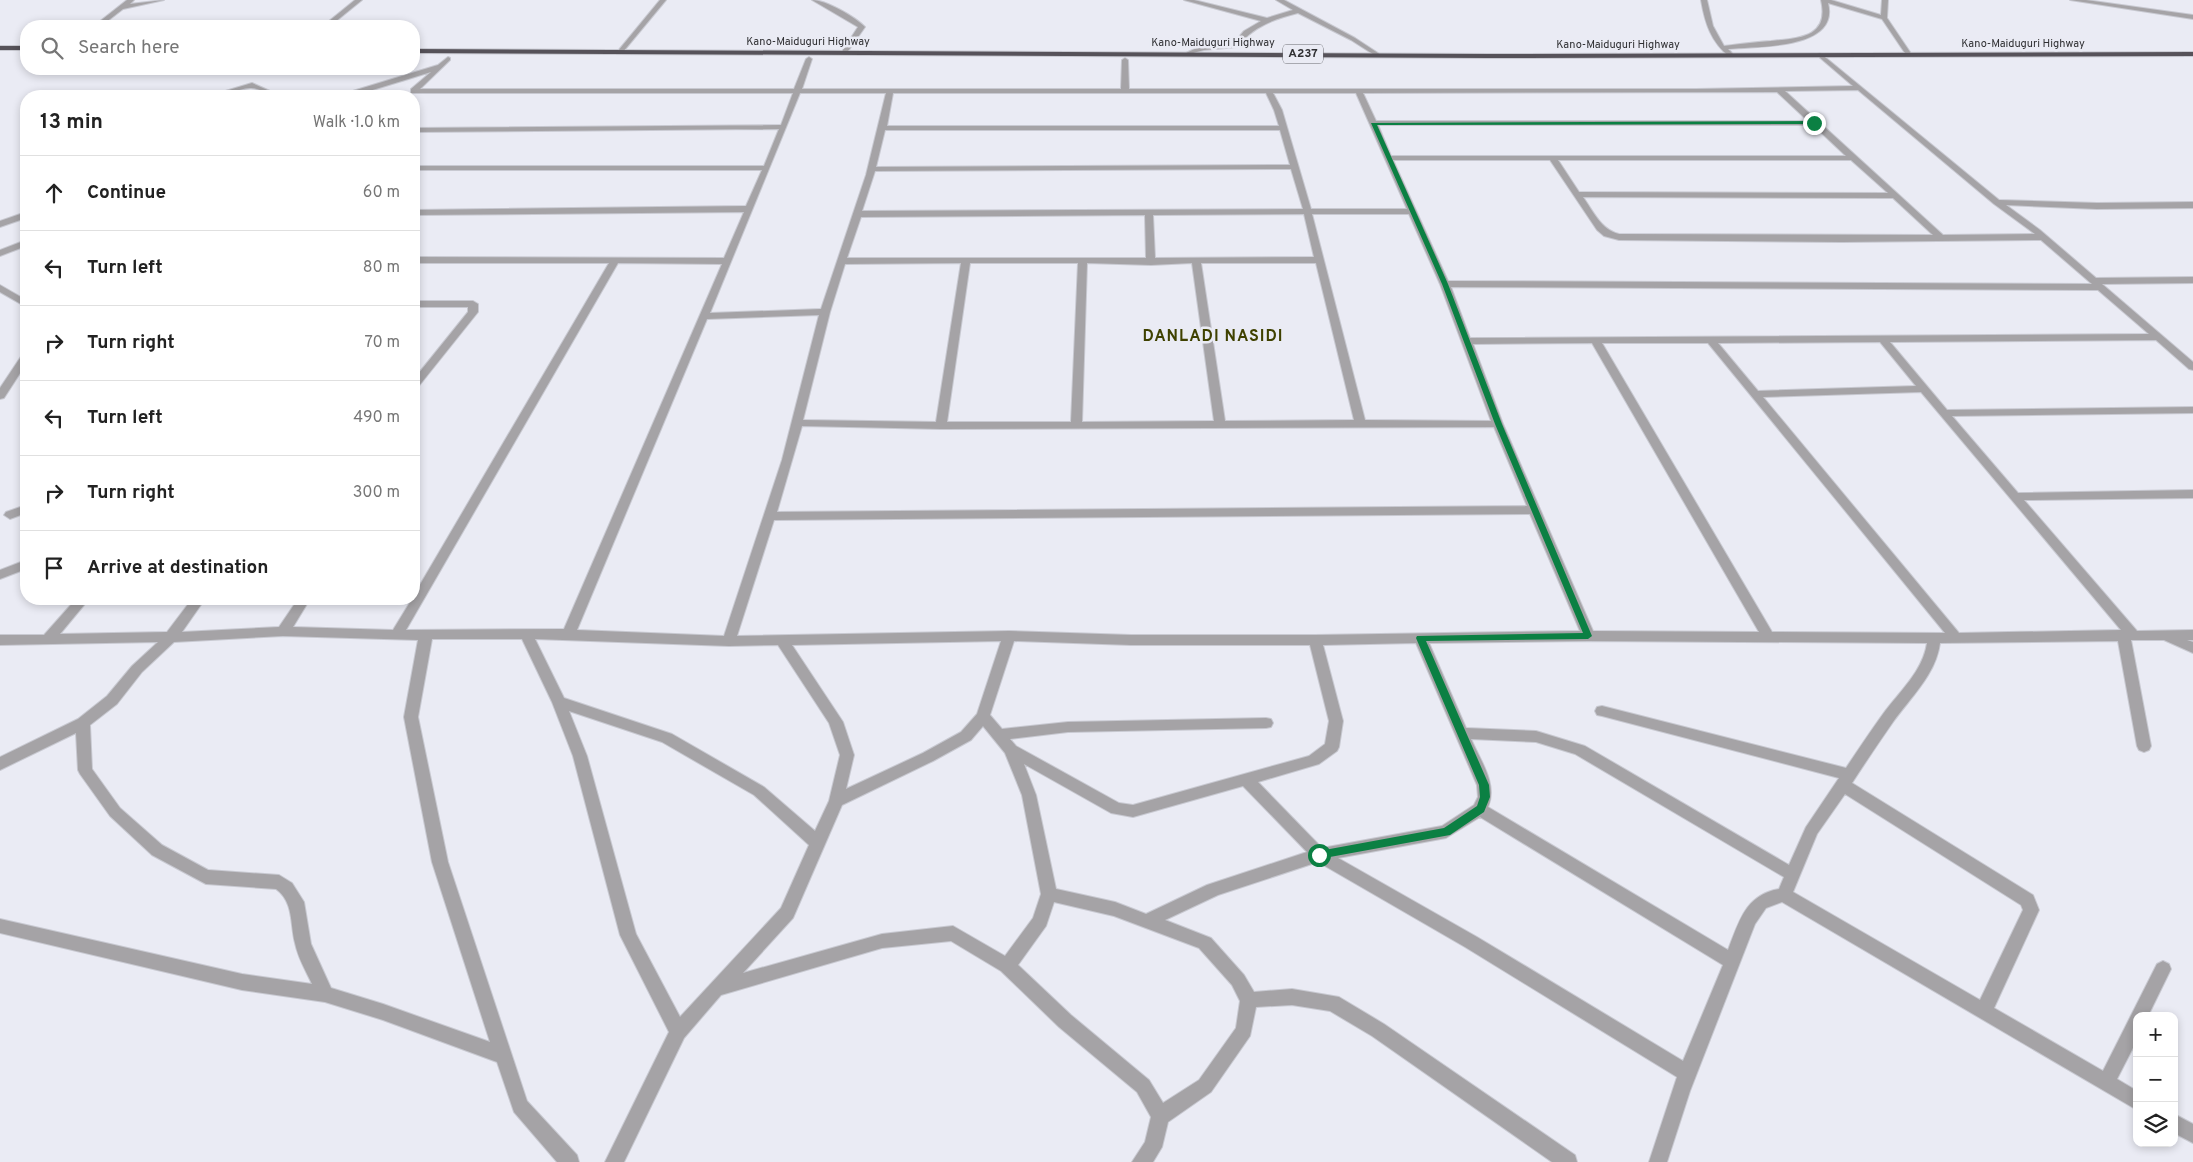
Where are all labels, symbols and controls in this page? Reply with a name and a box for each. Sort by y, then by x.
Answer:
search box [20,20,420,75]
icon: search [38,34,66,62]
street label: Kano-Maiduguri Highway [746,35,870,49]
text: Search here [78,36,180,60]
street label: Kano-Maiduguri Highway [1151,36,1275,50]
street label: Kano-Maiduguri Highway [1961,37,2085,51]
street label: Kano-Maiduguri Highway [1556,38,1680,52]
road number: A237 [1283,44,1323,64]
text: 13 min [40,109,103,136]
route end [1803,112,1826,135]
text: Walk · 1.0 km [313,113,400,133]
icon: ahead [40,179,68,207]
text: Continue [87,181,166,205]
text: 60 m [363,183,400,203]
icon: left [40,254,68,282]
text: Turn left [87,256,163,280]
text: 80 m [363,258,400,278]
district label: DANLADI NASIDI [1142,327,1284,347]
icon: right [40,329,68,357]
text: Turn right [87,331,175,355]
text: 70 m [365,333,400,353]
icon: left [40,404,68,432]
text: Turn left [87,406,163,430]
text: 490 m [353,408,400,428]
icon: right [40,479,68,507]
text: Turn right [87,481,175,505]
text: 300 m [353,483,400,503]
icon: arrive [40,554,68,582]
text: Arrive at destination [87,556,268,580]
route start [1308,844,1331,867]
map controls [2133,1012,2178,1147]
button: + [2133,1012,2178,1057]
button: − [2133,1057,2178,1102]
button: layers [2133,1102,2178,1147]

